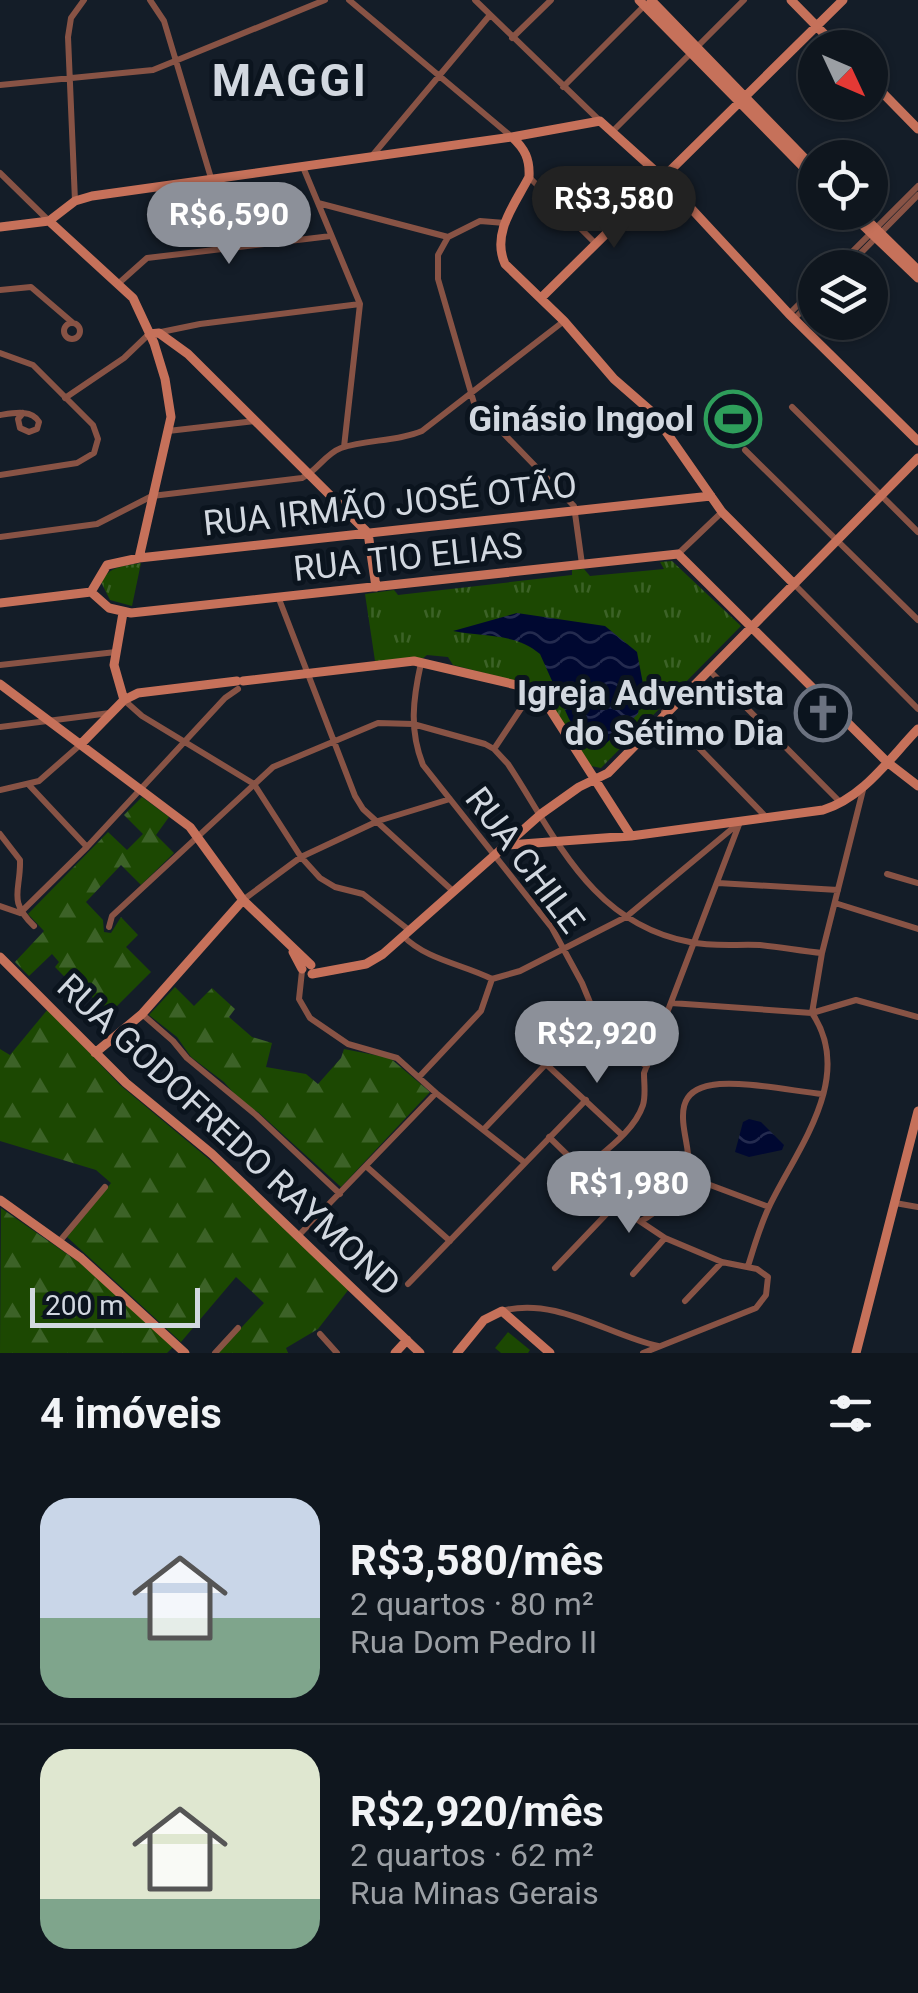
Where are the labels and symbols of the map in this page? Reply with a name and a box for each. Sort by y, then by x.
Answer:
north arrow [798,30,888,120]
district label: MAGGI [212,54,368,107]
pin: R$3,580 [522,166,706,251]
pin: R$6,590 [137,182,321,267]
sports icon: Ginásio Ingool [703,389,763,449]
place label: Ginásio Ingool [468,399,694,440]
street label: RUA IRMÃO JOSÉ OTÃO [201,464,579,545]
street label: RUA TIO ELIAS [292,525,525,590]
place label: Igreja Adventista do Sétimo Dia [517,673,784,754]
church icon: Igreja Adventista do Sétimo Dia [793,683,853,743]
street label: RUA CHILE [457,780,593,941]
street label: RUA GODOFREDO RAYMOND [49,966,408,1305]
pin: R$2,920 [505,1001,689,1086]
pin: R$1,980 [537,1151,721,1236]
scale bar [30,1283,200,1328]

